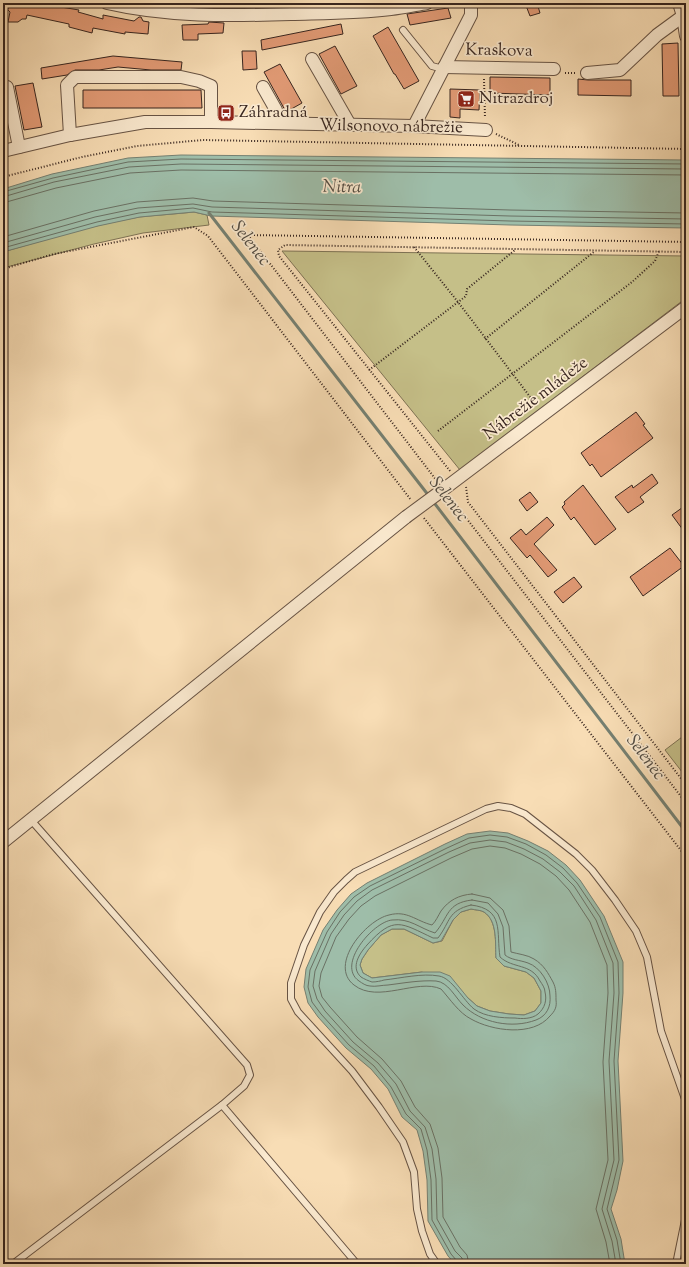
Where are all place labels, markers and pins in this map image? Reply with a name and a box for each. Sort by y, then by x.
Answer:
place label: Nitrazdroj [479,87,553,111]
supermarket icon: Nitrazdroj [456,89,476,109]
place label: Záhradná [239,101,308,125]
bus stop icon: Záhradná [216,103,236,123]

